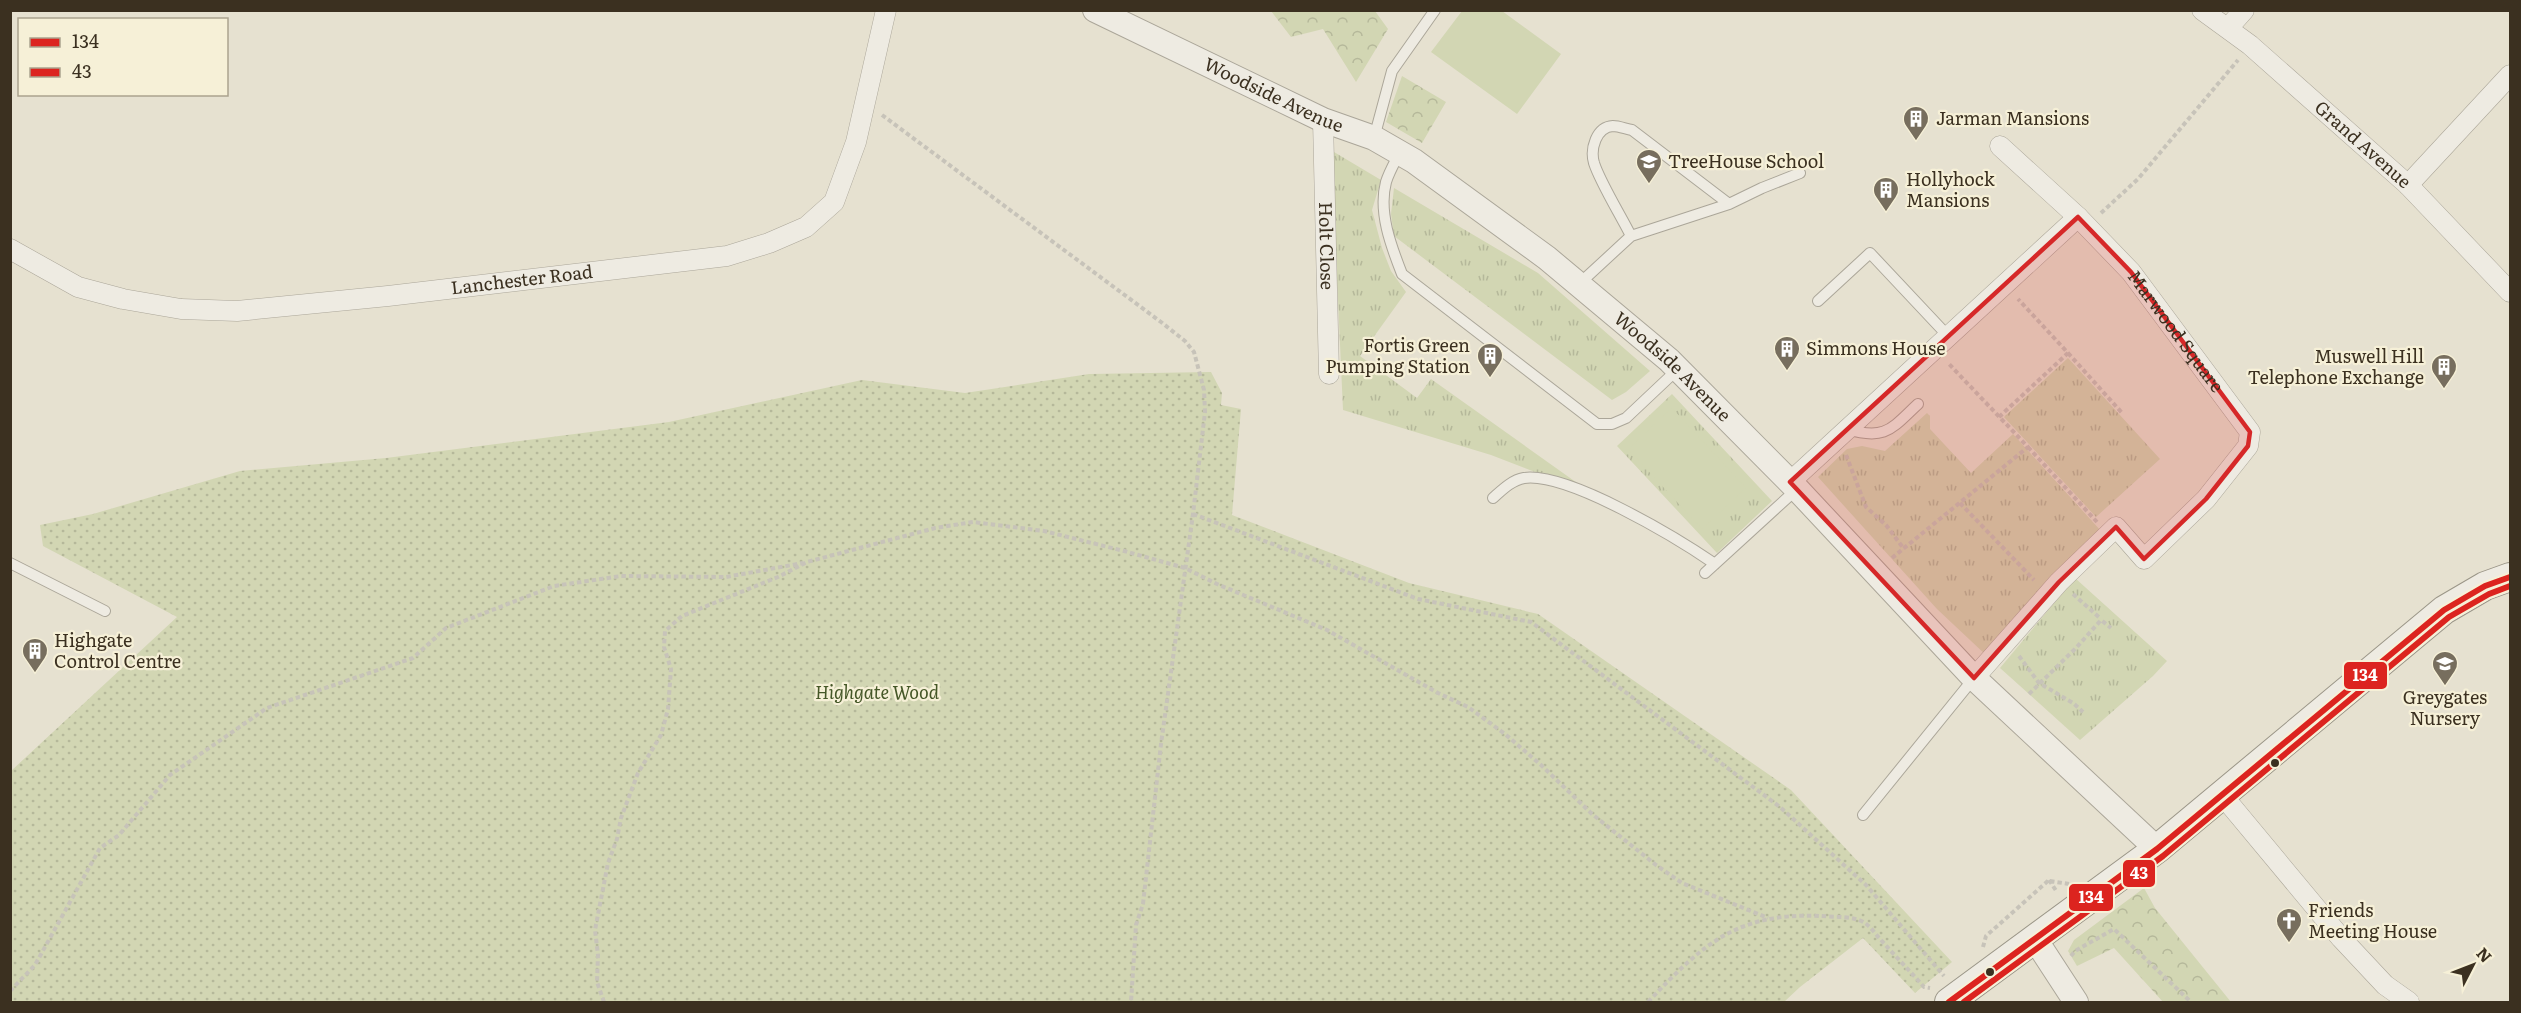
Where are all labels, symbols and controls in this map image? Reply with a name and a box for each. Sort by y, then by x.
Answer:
legend [18,18,228,96]
text: 134 [72,27,99,54]
street label: Woodside Avenue [1200,50,1347,138]
text: 43 [72,57,92,84]
street label: Grand Avenue [2309,93,2418,194]
building icon: Jarman Mansions [1901,104,1931,142]
place label: Jarman Mansions [1936,104,2089,131]
school or university icon: TreeHouse School [1634,147,1664,185]
place label: TreeHouse School [1668,147,1824,174]
place label: Hollyhock Mansions [1906,165,1996,213]
building icon: Hollyhock Mansions [1871,175,1901,213]
street label: Holt Close [1313,202,1342,290]
street label: Lanchester Road [449,257,594,300]
street label: Marwood Square [2122,264,2231,398]
street label: Woodside Avenue [1609,304,1738,427]
place label: Fortis Green Pumping Station [1325,331,1470,379]
building icon: Simmons House [1772,334,1802,372]
place label: Simmons House [1806,334,1946,361]
building icon: Fortis Green Pumping Station [1475,341,1505,379]
place label: Muswell Hill Telephone Exchange [2247,342,2424,390]
building icon: Muswell Hill Telephone Exchange [2429,352,2459,390]
place label: Highgate Control Centre [54,626,181,674]
building icon: Highgate Control Centre [20,636,50,674]
school or university icon: Greygates Nursery [2430,649,2460,687]
line badge: 134 [2343,661,2388,690]
text: 134 [2352,662,2378,686]
park label: Highgate Wood [815,678,940,705]
place label: Greygates Nursery [2403,683,2487,731]
unlabelled marker [2269,757,2281,769]
line badge: 43 [2122,859,2156,888]
text: 43 [2130,860,2148,884]
line badge: 134 [2068,883,2114,912]
text: 134 [2078,884,2104,908]
place label: Friends Meeting House [2308,896,2437,944]
church icon: Friends Meeting House [2274,906,2304,944]
north arrow [2443,935,2503,995]
text: N [2471,941,2498,967]
unlabelled marker [1984,966,1996,978]

